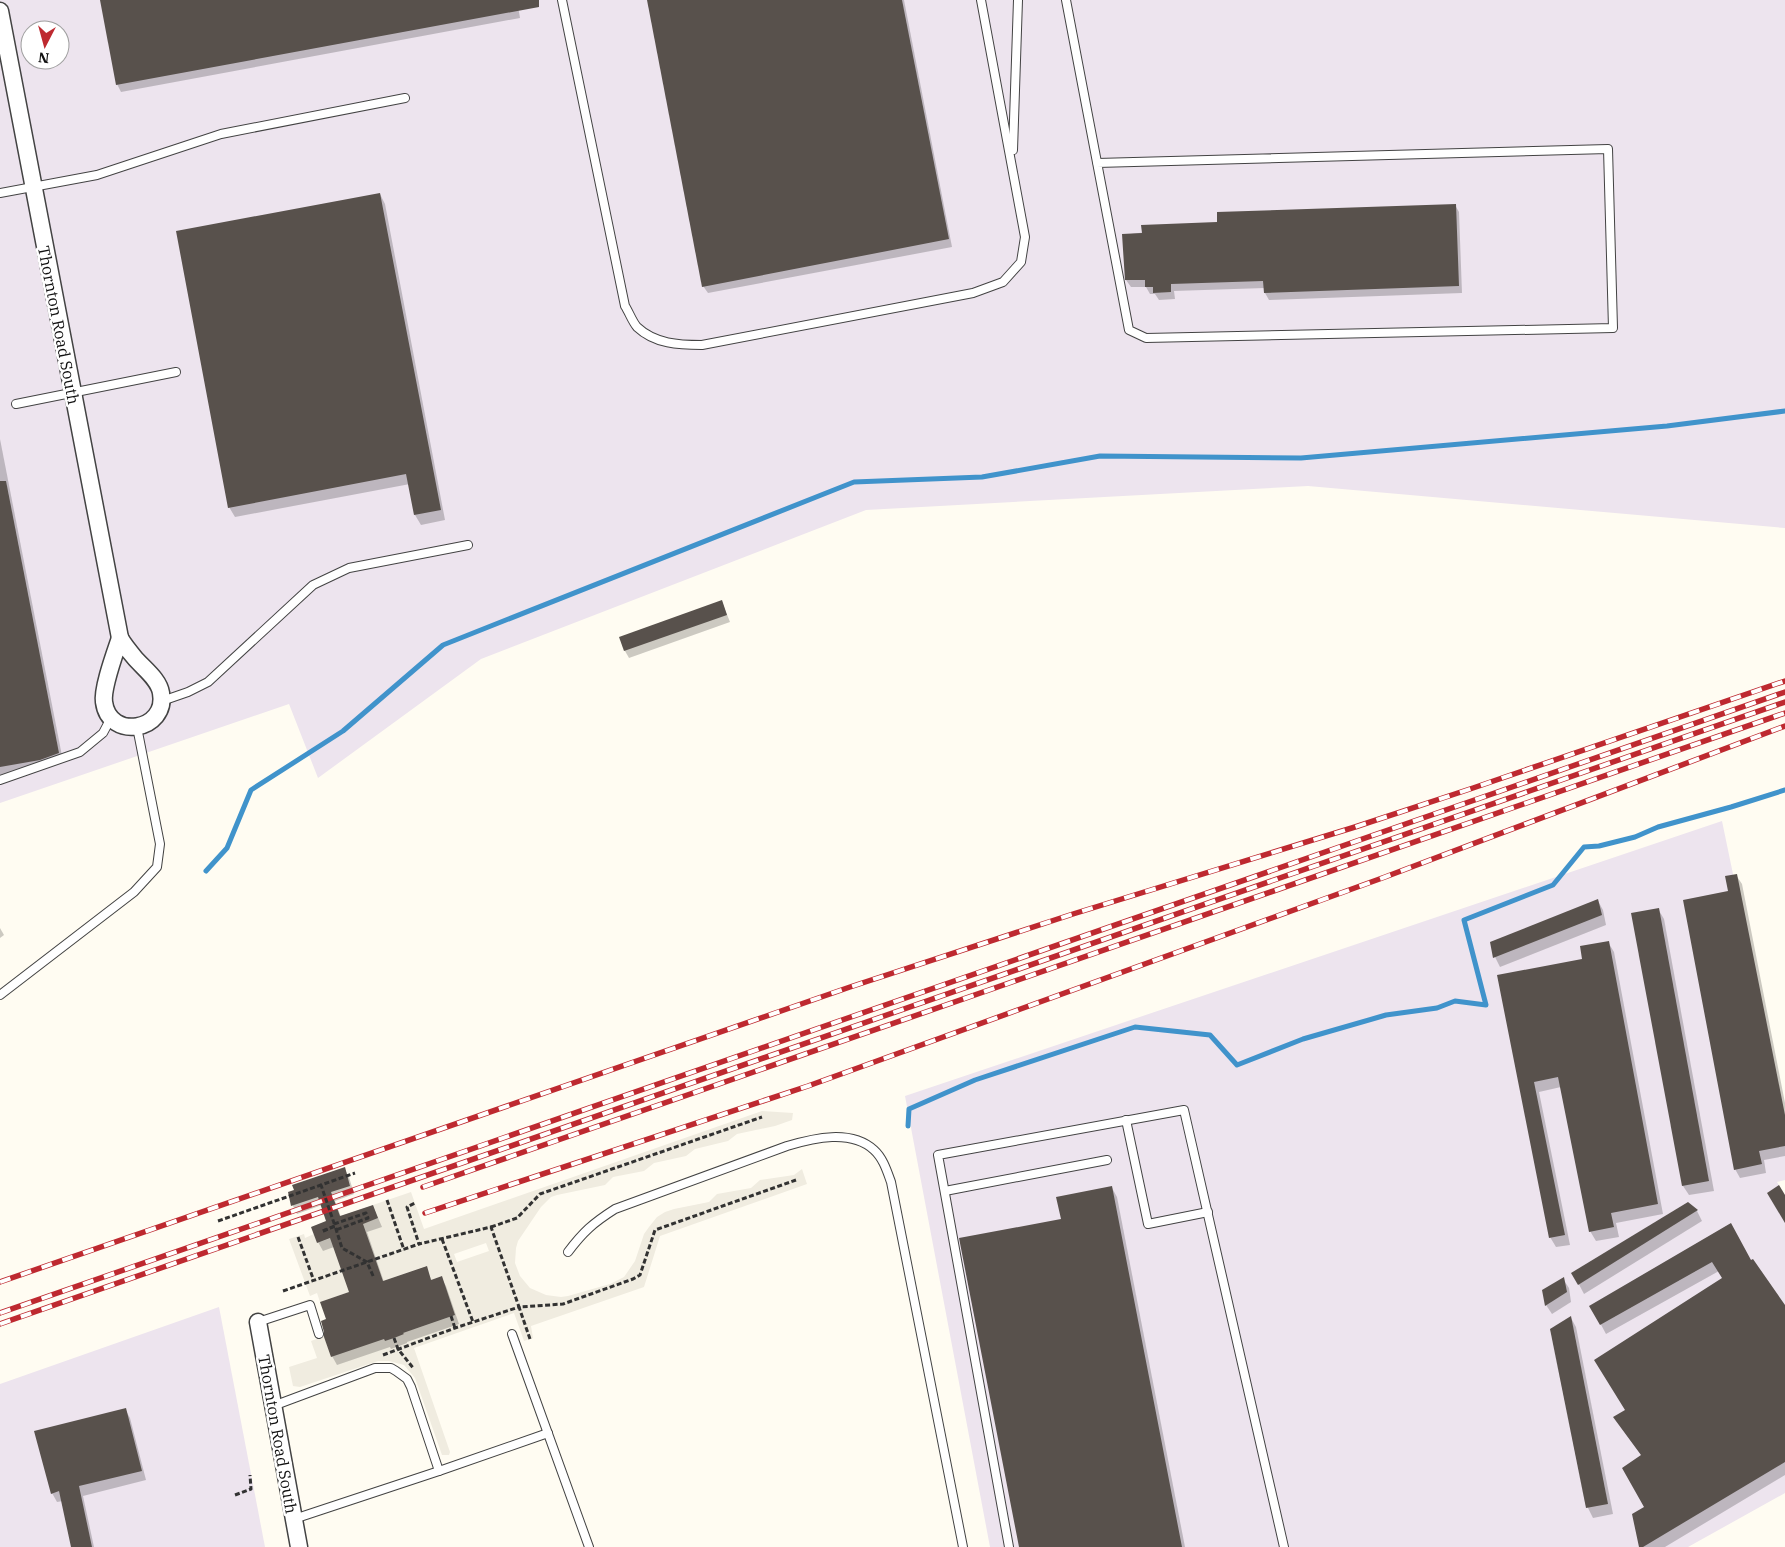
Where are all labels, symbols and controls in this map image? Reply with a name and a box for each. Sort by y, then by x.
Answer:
north arrow [20,20,70,70]
text: N [37,48,50,67]
street label: Thornton Road South [34,244,84,406]
street label: Thornton Road South [254,1353,302,1515]

